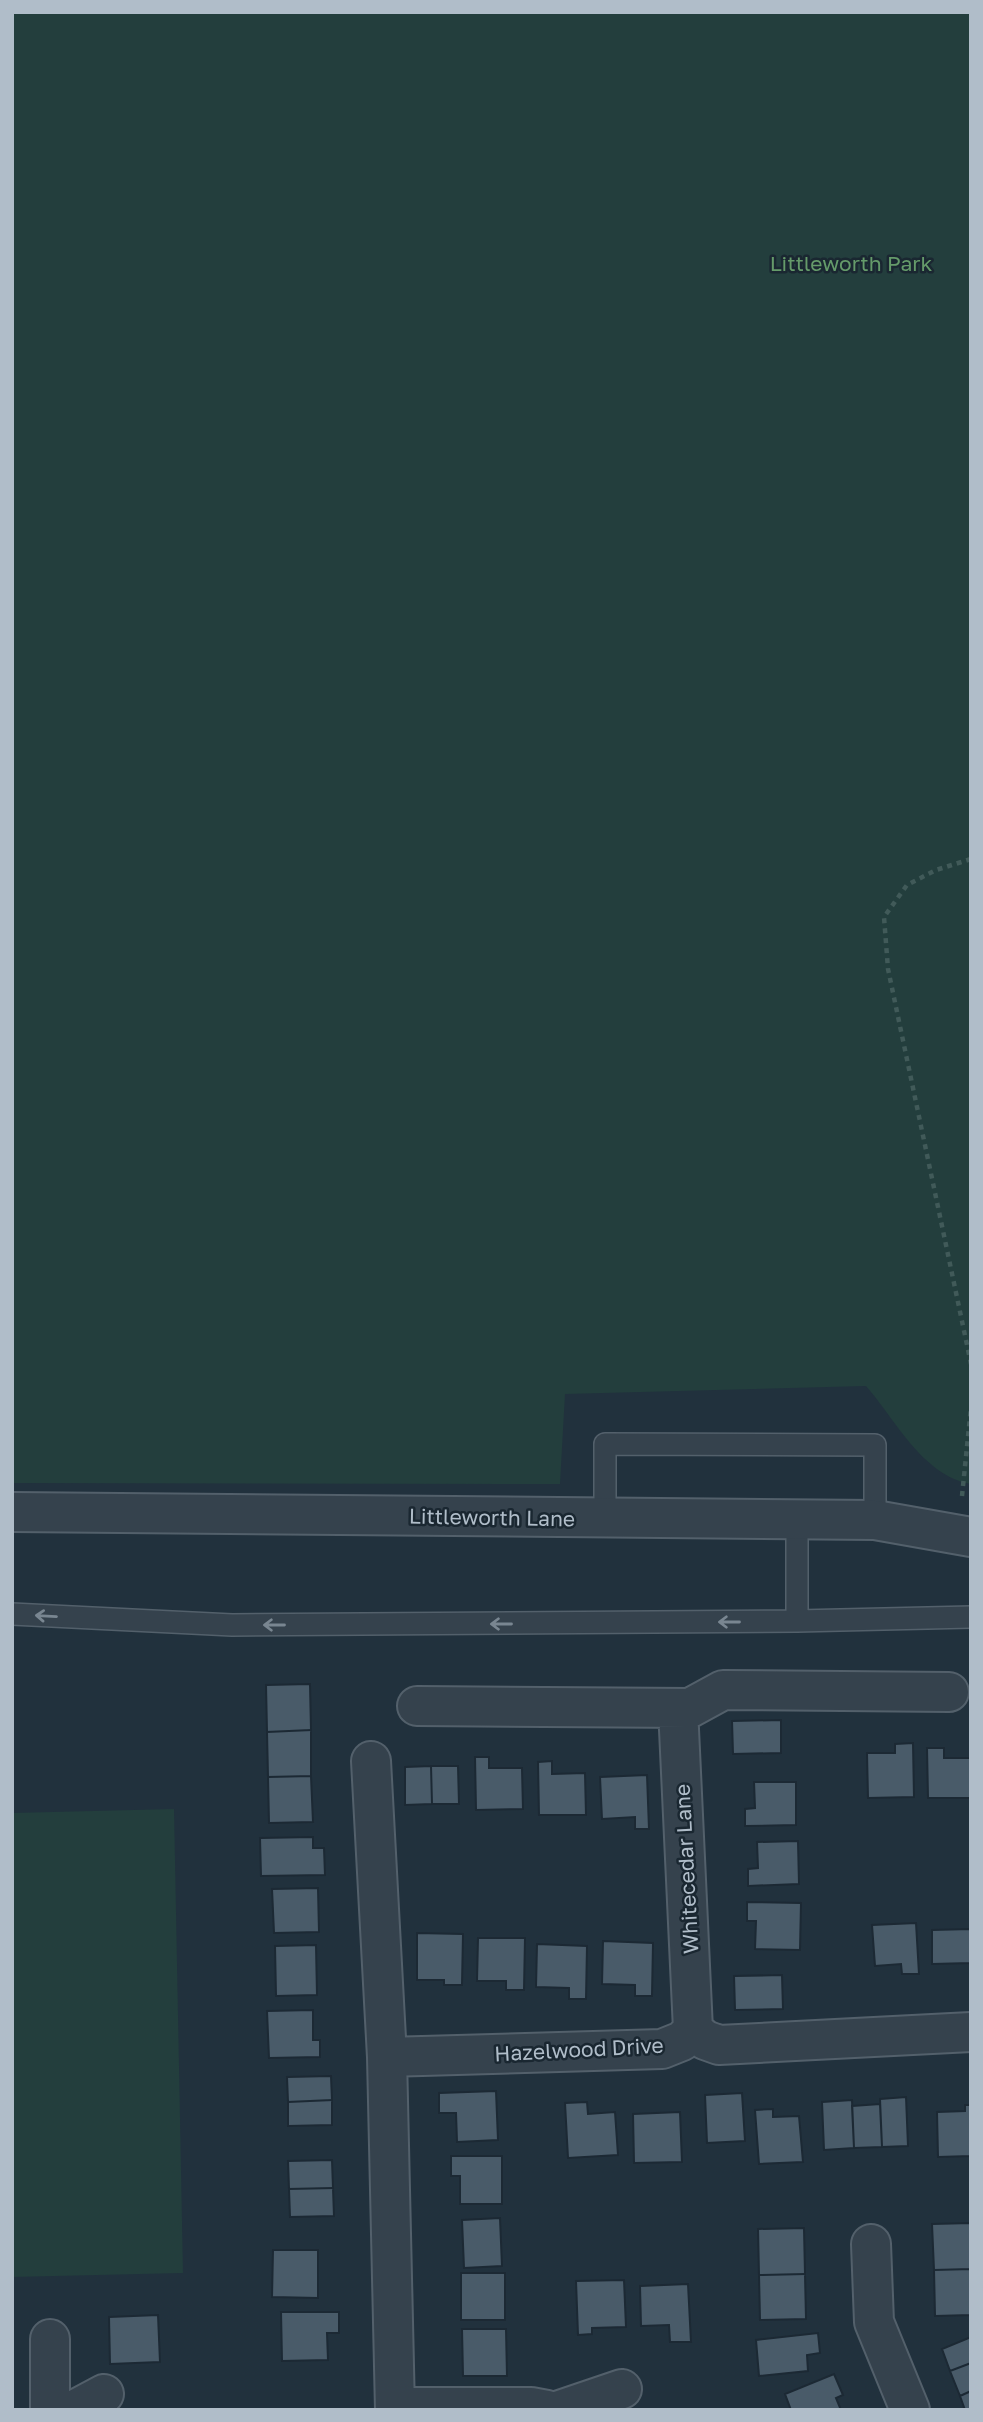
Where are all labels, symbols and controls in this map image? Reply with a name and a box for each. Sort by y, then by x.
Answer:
park label: Littleworth Park [770,250,932,276]
street label: Littleworth Lane [409,1503,575,1531]
one-way arrow [35,1609,58,1622]
one-way arrow [717,1615,740,1629]
one-way arrow [490,1617,513,1630]
one-way arrow [262,1618,285,1632]
street label: Whitecedar Lane [669,1783,703,1955]
street label: Hazelwood Drive [494,2032,664,2066]

